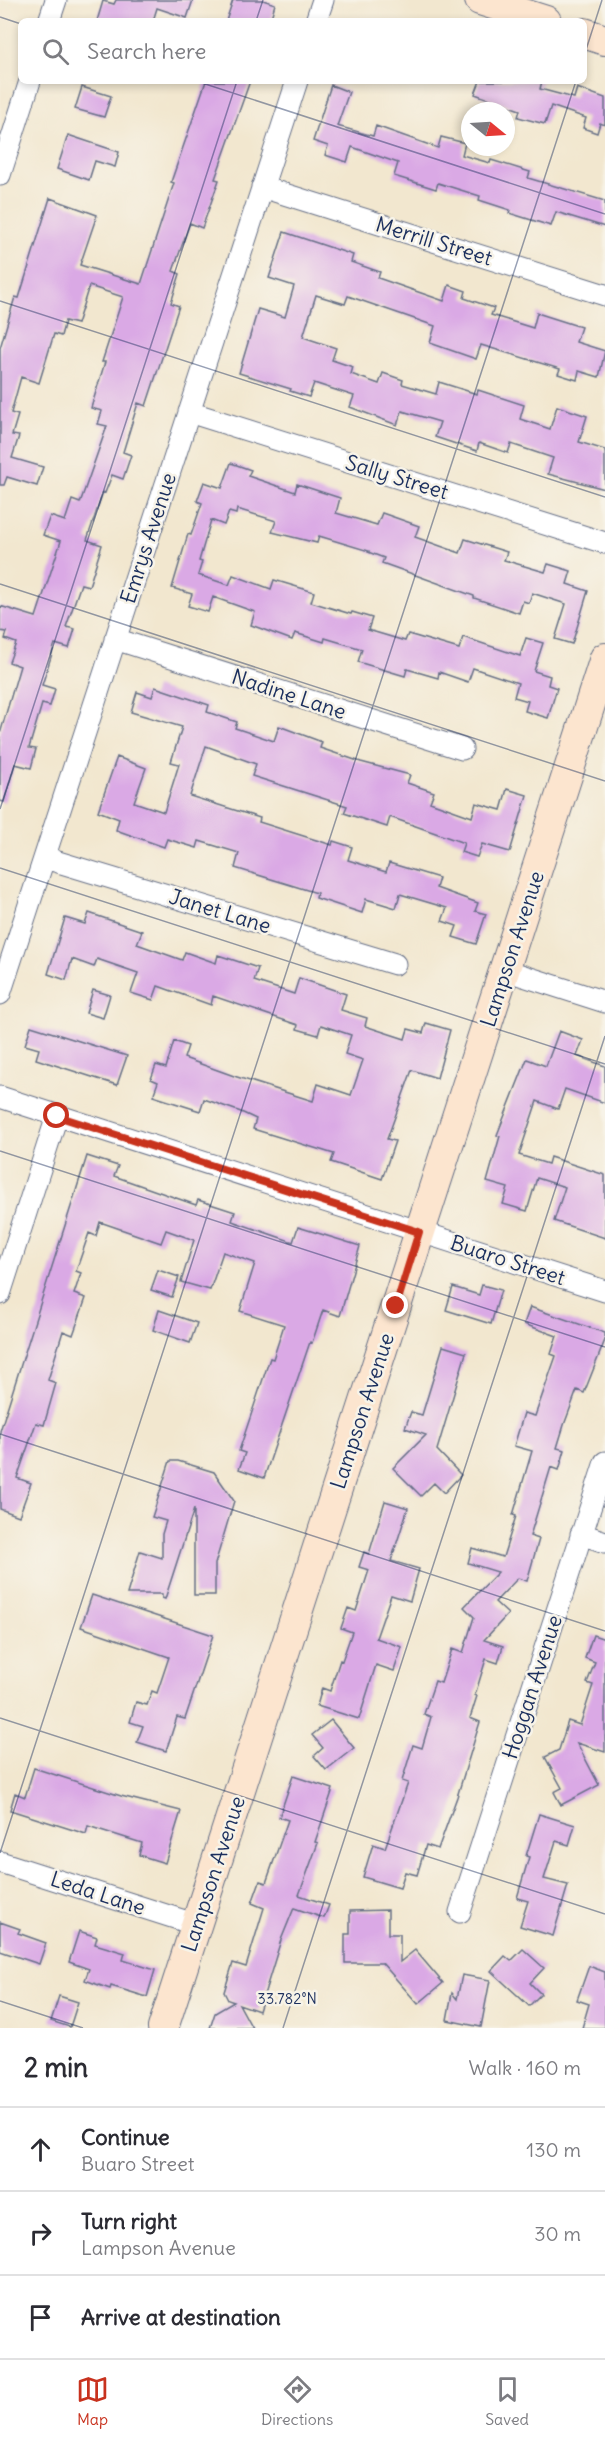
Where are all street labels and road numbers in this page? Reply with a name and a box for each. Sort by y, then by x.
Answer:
street label: Merrill Street [372,210,496,272]
street label: Sally Street [342,449,452,505]
street label: Emrys Avenue [114,469,182,607]
street label: Nadine Lane [228,663,350,725]
street label: Lampson Avenue [474,868,550,1030]
street label: Janet Lane [166,883,274,939]
street label: Buaro Street [447,1229,569,1291]
street label: Lampson Avenue [324,1330,400,1492]
street label: Hoggan Avenue [496,1612,568,1762]
street label: Lampson Avenue [175,1793,251,1955]
street label: Leda Lane [47,1865,149,1921]

